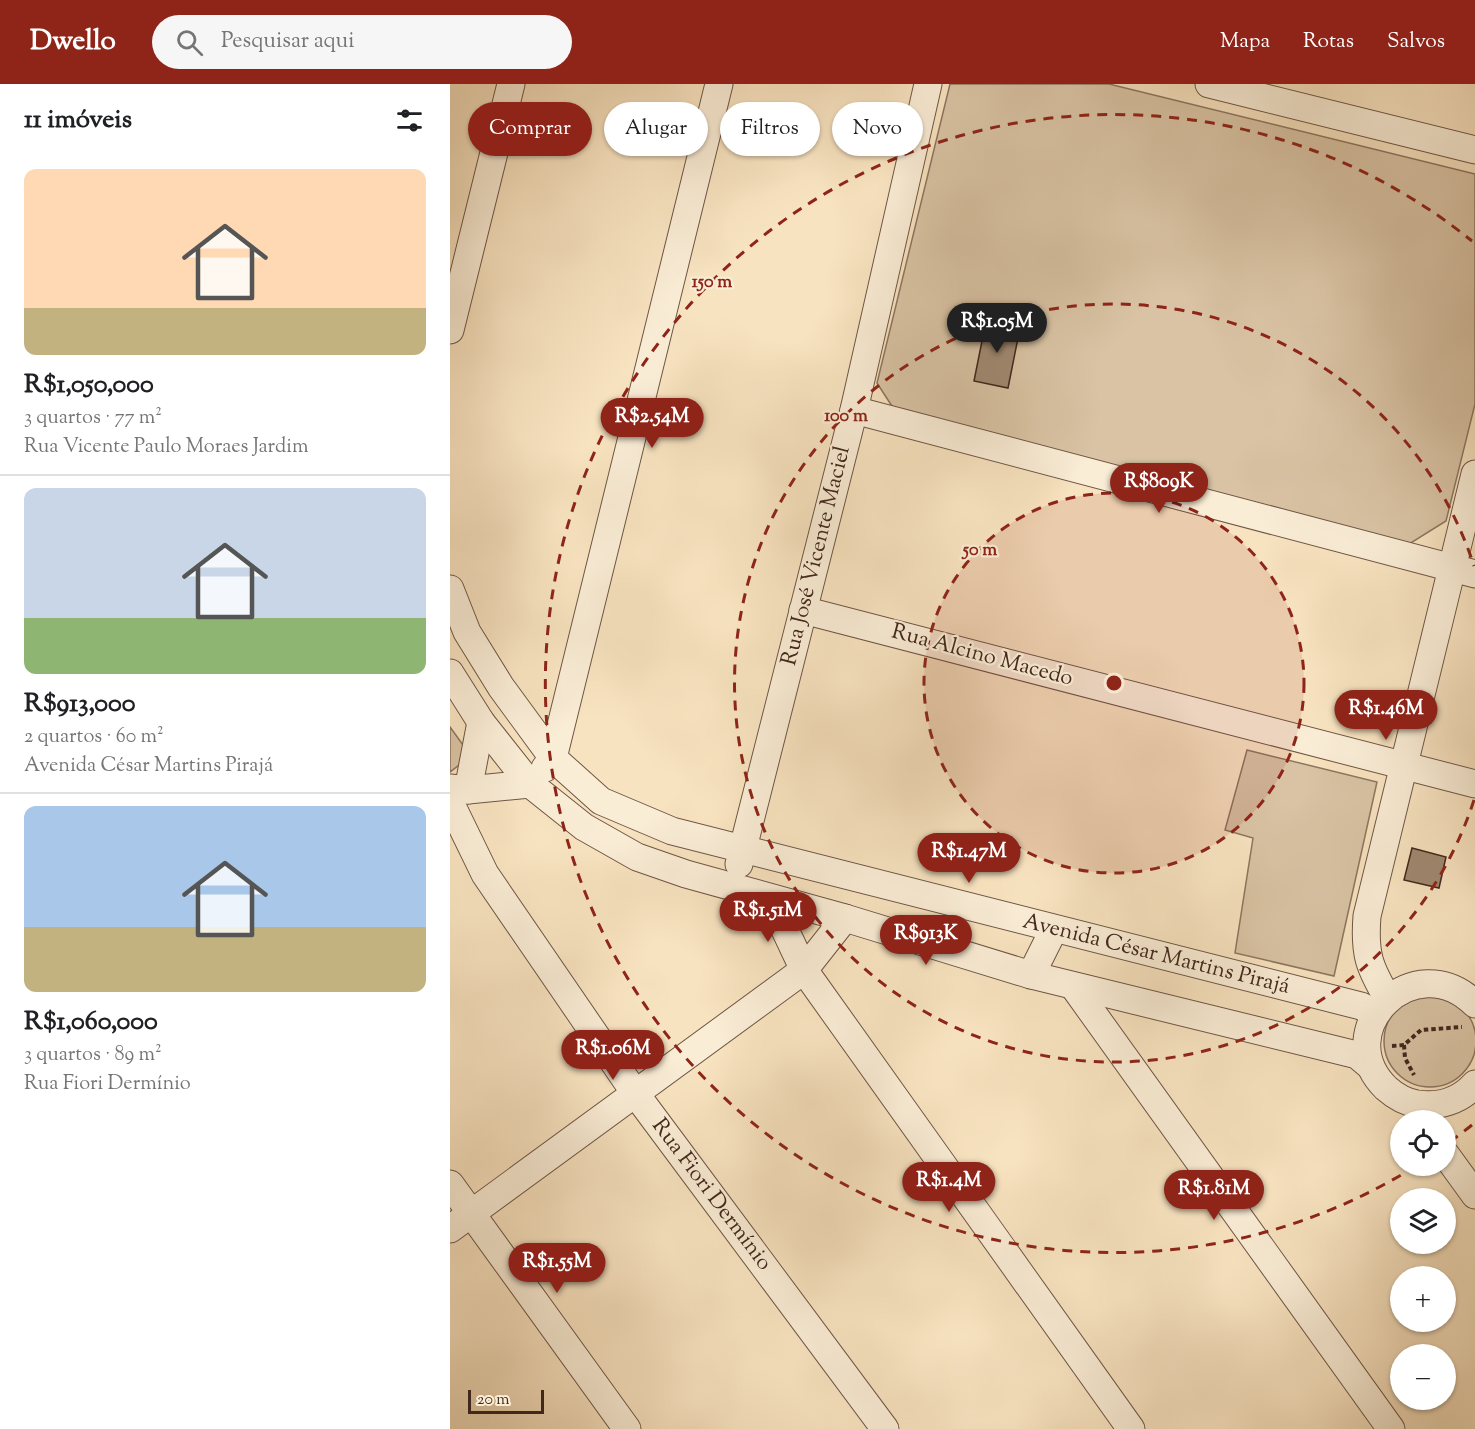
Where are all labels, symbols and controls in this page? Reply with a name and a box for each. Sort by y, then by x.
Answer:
search box [152,15,572,69]
text: Dwello [30,22,116,62]
icon: search [173,26,206,59]
text: Pesquisar aqui [221,26,355,58]
text: Mapa [1220,27,1270,57]
text: Rotas [1303,27,1354,57]
text: Salvos [1387,27,1445,57]
text: 11 imóveis [24,102,132,139]
chip: Comprar [468,102,592,156]
chip: Alugar [604,102,708,156]
chip: Filtros [720,102,820,156]
chip: Novo [832,102,923,156]
icon: filters [393,104,426,137]
icon: home [171,208,279,316]
text: 150 m [692,270,732,296]
pin: R$1.05M [942,303,1052,354]
text: R$1.05M [961,308,1033,337]
text: R$1,050,000 [24,367,154,404]
pin: R$2.54M [597,398,707,449]
text: R$2.54M [615,403,689,432]
text: 3 quartos · 77 m² [24,404,162,433]
text: 100 m [824,404,868,430]
text: Rua Vicente Paulo Moraes Jardim [24,433,308,462]
street label: Rua José Vicente Maciel [774,443,860,669]
pin: R$809K [1110,463,1208,514]
text: R$809K [1124,468,1194,497]
icon: home [171,527,279,635]
text: 50 m [961,538,997,564]
street label: Rua Alcino Macedo [888,616,1076,696]
centre of rings [1104,673,1124,693]
text: R$913,000 [24,686,136,723]
pin: R$1.46M [1331,690,1441,741]
text: R$1.46M [1348,695,1424,724]
text: 2 quartos · 60 m² [24,723,164,752]
text: Avenida César Martins Pirajá [24,752,273,781]
pin: R$1.47M [914,833,1024,884]
text: R$1.47M [931,838,1007,867]
icon: home [171,845,279,953]
pin: R$1.51M [713,892,823,943]
text: R$1.51M [734,897,802,926]
street label: Avenida César Martins Pirajá [1019,906,1293,1004]
pin: R$913K [877,915,975,966]
text: R$913K [894,920,958,949]
text: R$1,060,000 [24,1004,158,1041]
pin: R$1.06M [558,1030,668,1081]
text: R$1.06M [575,1035,651,1064]
text: 3 quartos · 89 m² [24,1041,162,1070]
text: Rua Fiori Dermínio [24,1070,191,1099]
map controls [1390,1110,1456,1410]
button: locate [1390,1110,1456,1176]
street label: Rua Fiori Dermínio [643,1112,779,1278]
pin: R$1.4M [900,1162,998,1213]
text: R$1.4M [916,1167,982,1196]
pin: R$1.81M [1159,1170,1269,1221]
text: R$1.81M [1178,1175,1250,1204]
button: layers [1390,1188,1456,1254]
pin: R$1.55M [502,1243,612,1294]
text: R$1.55M [522,1248,592,1277]
button: + [1390,1266,1456,1332]
button: − [1390,1344,1456,1410]
scale bar [468,1387,544,1414]
text: 20 m [477,1389,510,1412]

